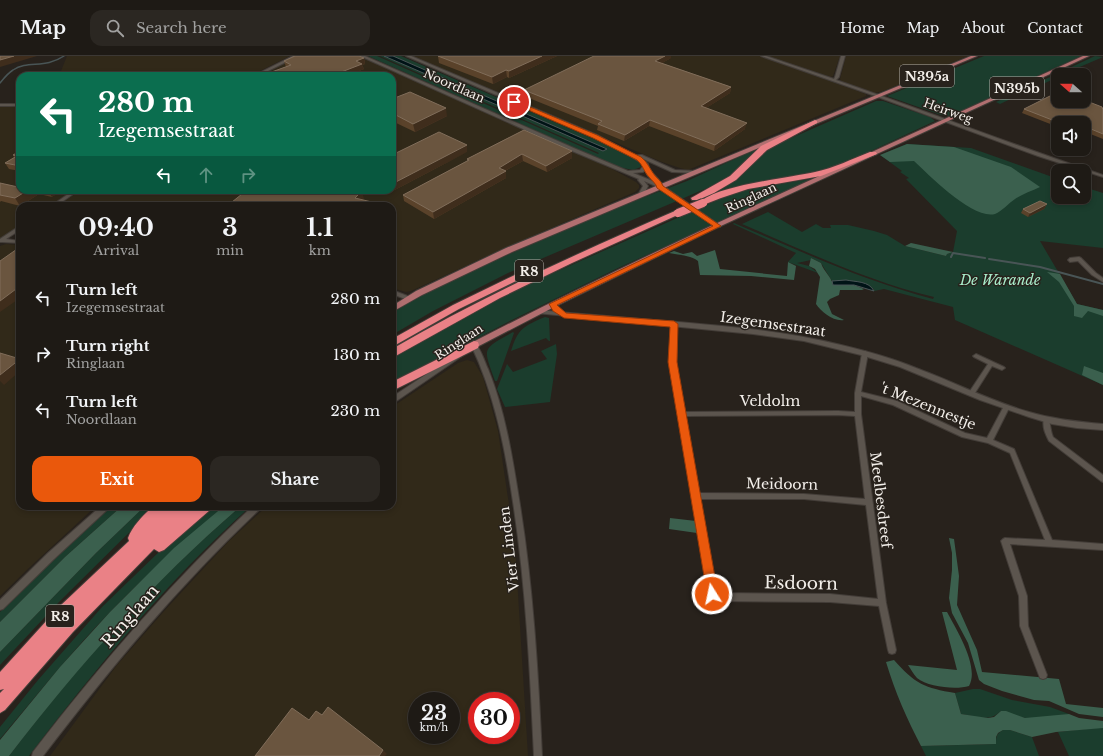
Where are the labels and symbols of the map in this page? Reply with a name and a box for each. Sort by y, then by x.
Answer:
street label: Noordlaan [421,65,487,106]
road number: N395a [900,65,954,87]
north arrow [1051,68,1091,108]
road number: N395b [990,77,1044,99]
pin [497,85,531,119]
street label: Heirweg [921,95,976,127]
street label: Ringlaan [723,179,779,216]
road number: R8 [515,260,543,282]
park label: De Warande [959,271,1041,289]
street label: Izegemsestraat [719,308,828,340]
street label: Ringlaan [432,320,486,363]
street label: 't Mezennestje [877,378,979,434]
street label: Veldolm [739,392,800,410]
street label: Meelbesdreef [866,451,896,551]
street label: Meidoorn [746,474,818,494]
street label: Vier Linden [495,505,523,594]
street label: Esdoorn [764,572,838,595]
position arrow [691,573,733,615]
street label: Ringlaan [97,580,164,652]
road number: R8 [46,605,74,627]
speed limit sign: 30 [468,692,520,744]

